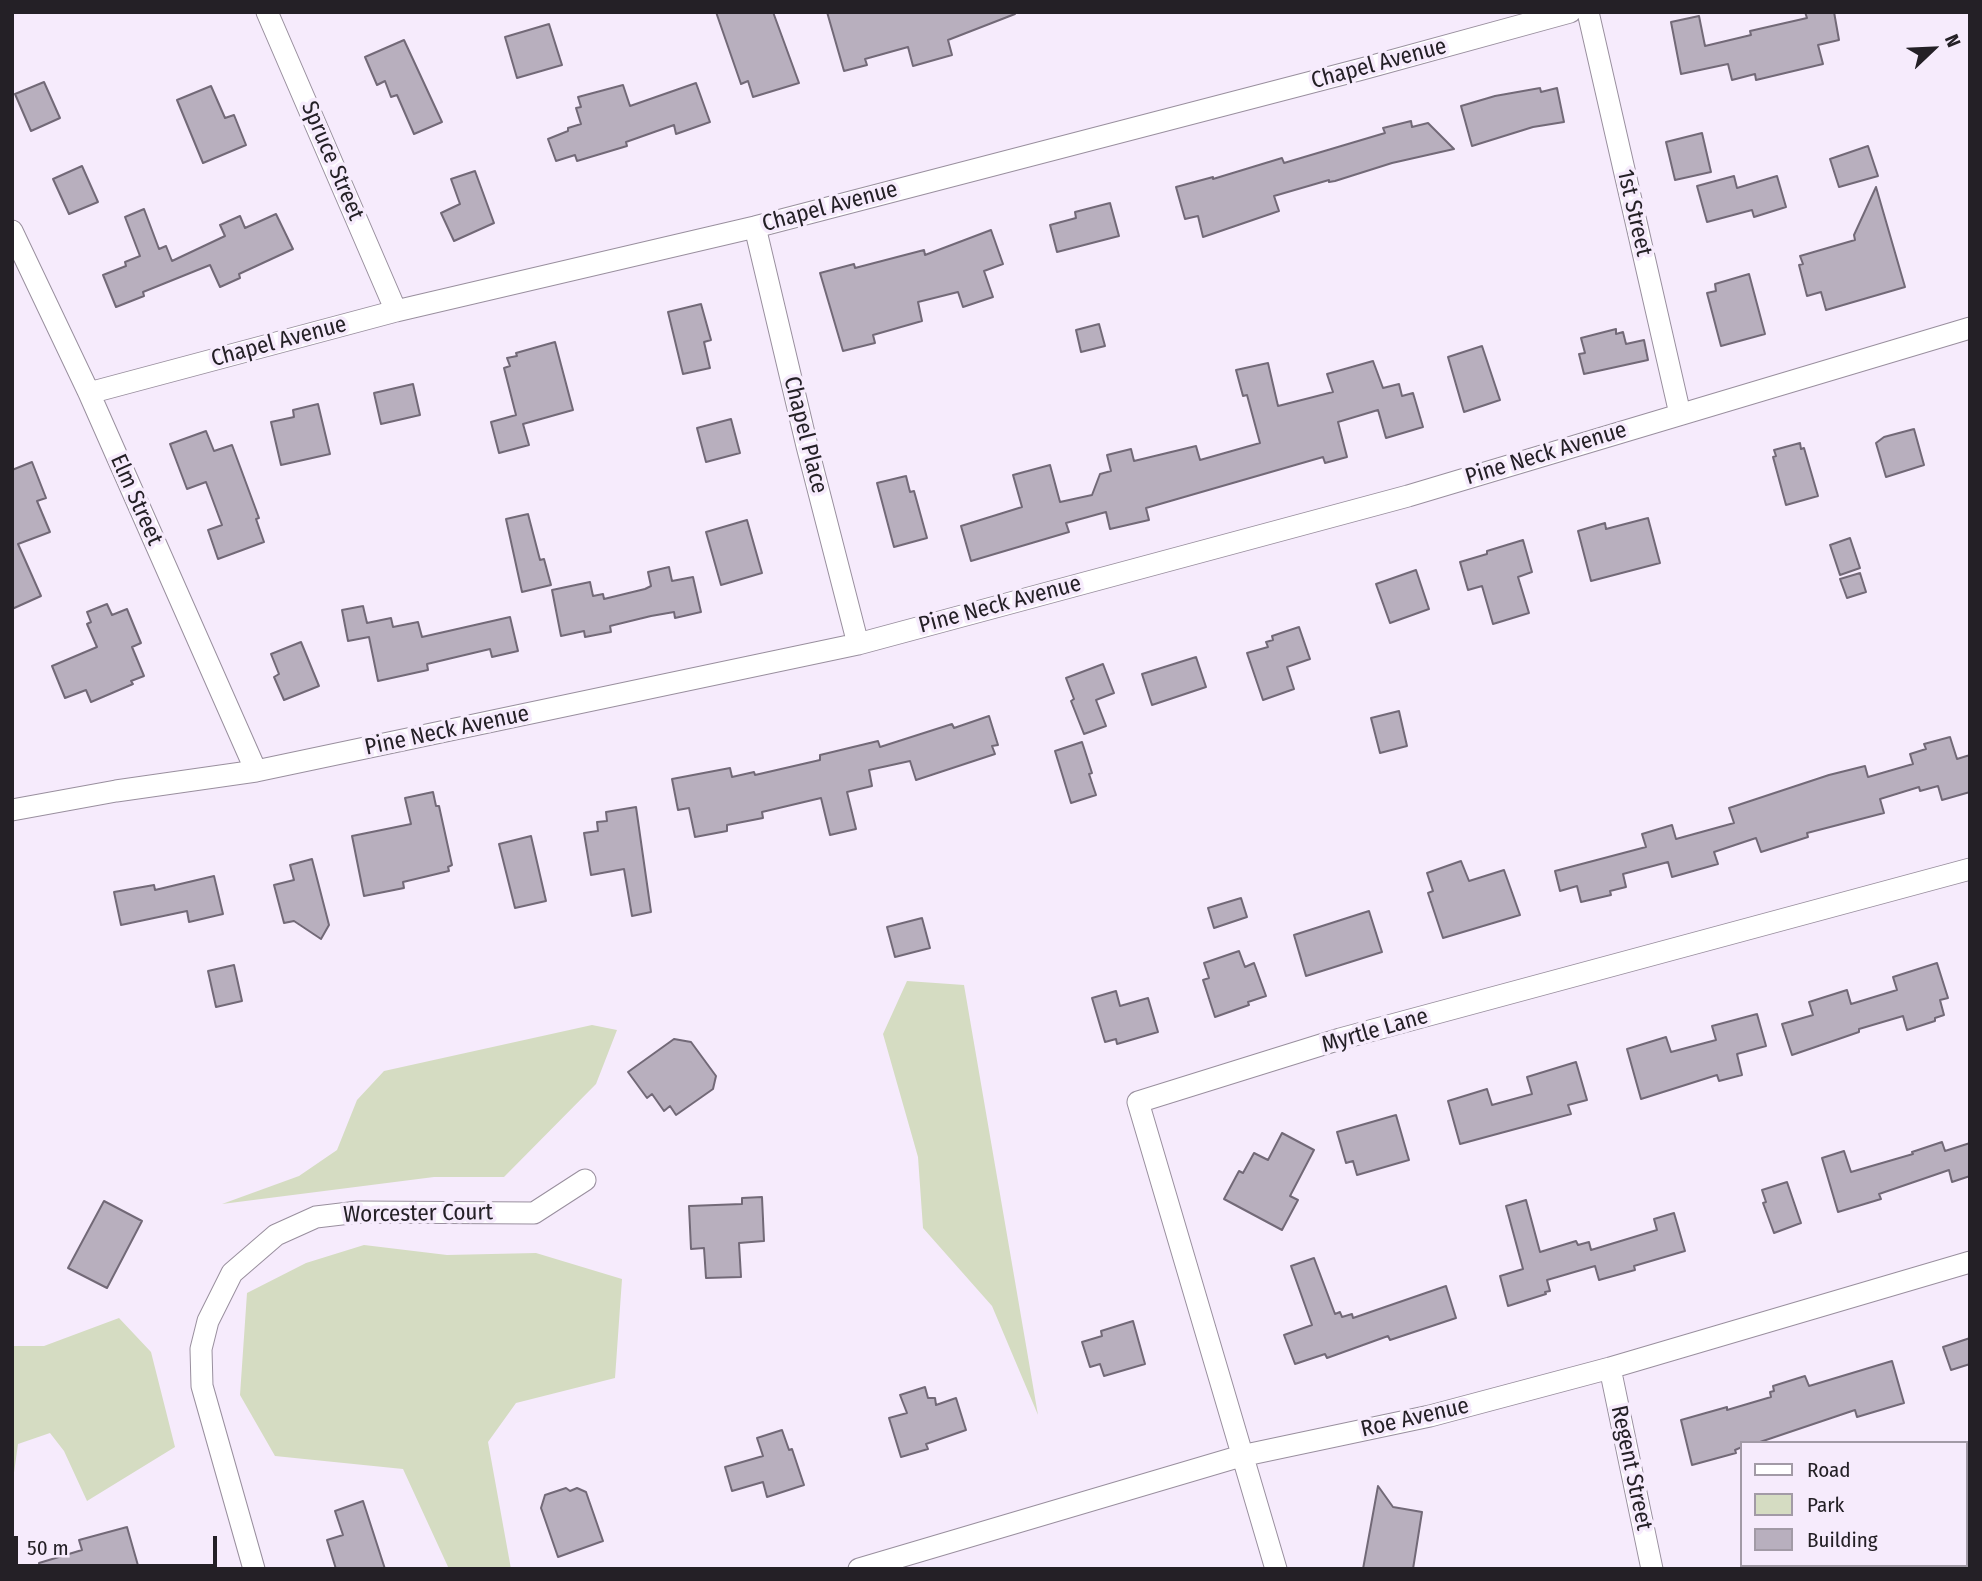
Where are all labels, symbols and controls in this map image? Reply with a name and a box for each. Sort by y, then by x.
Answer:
north arrow [1898,14,1968,84]
text: N [1940,31,1966,50]
street label: Chapel Avenue [1308,33,1450,95]
street label: Spruce Street [295,97,369,225]
street label: 1st Street [1611,167,1657,259]
street label: Chapel Avenue [759,176,901,238]
street label: Chapel Avenue [208,311,350,373]
street label: Chapel Place [777,374,833,496]
street label: Pine Neck Avenue [1462,416,1630,492]
street label: Elm Street [104,450,168,550]
street label: Pine Neck Avenue [916,570,1084,640]
street label: Pine Neck Avenue [362,700,532,762]
street label: Myrtle Lane [1319,1003,1431,1059]
street label: Worcester Court [343,1199,493,1229]
street label: Roe Avenue [1358,1392,1472,1444]
street label: Regent Street [1604,1403,1658,1533]
legend [1741,1441,1968,1567]
text: Road [1807,1457,1851,1483]
text: Park [1807,1492,1844,1518]
scale bar [18,1522,220,1566]
text: Building [1807,1527,1878,1553]
text: 50 m [27,1535,69,1561]

